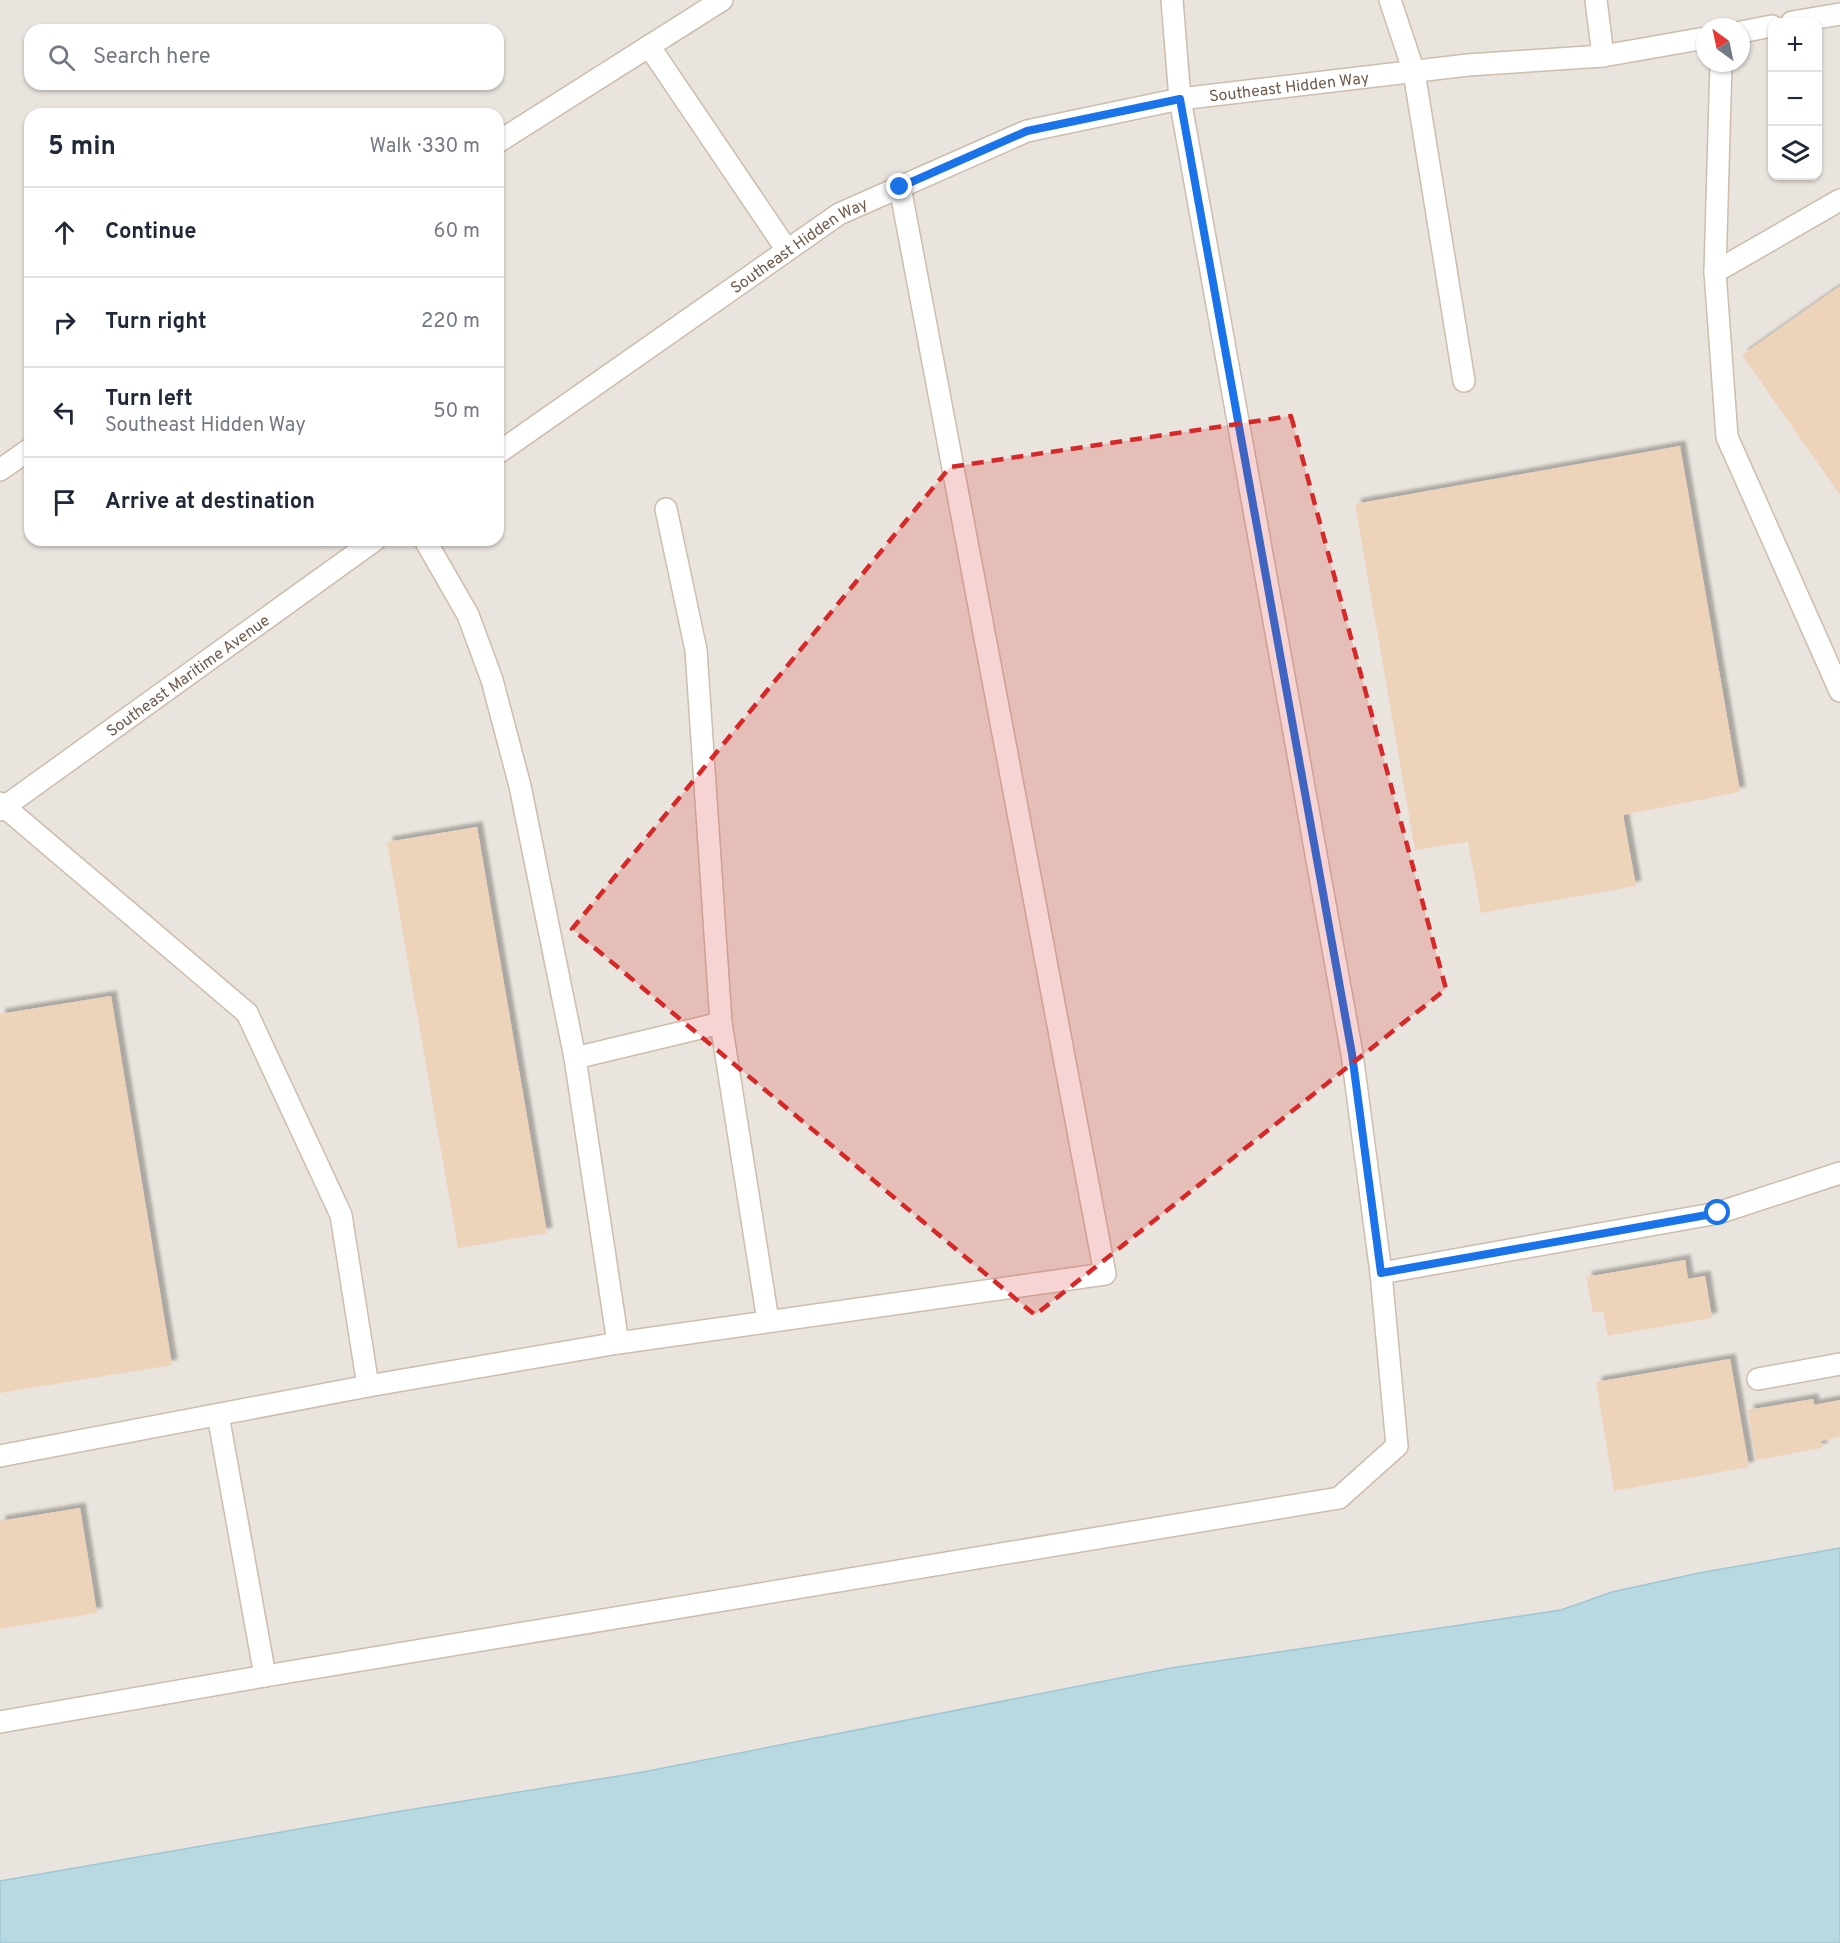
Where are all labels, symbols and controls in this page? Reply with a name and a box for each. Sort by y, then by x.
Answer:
north arrow [1696,18,1750,72]
map controls [1768,18,1822,180]
button: + [1768,18,1822,72]
search box [24,24,504,90]
icon: search [45,41,78,74]
text: Search here [93,44,211,71]
street label: Southeast Hidden Way [1208,69,1370,107]
button: − [1768,72,1822,126]
button: layers [1768,126,1822,180]
text: 5 min [48,131,116,164]
text: Walk · 330 m [370,134,480,160]
route end [886,173,912,199]
street label: Southeast Hidden Way [727,195,871,299]
icon: ahead [48,216,81,249]
text: Continue [105,219,196,246]
text: 60 m [434,219,480,245]
icon: right [48,306,81,339]
text: Turn right [105,309,207,336]
text: 220 m [421,309,480,335]
text: Turn left [105,386,193,413]
icon: left [48,396,81,429]
text: 50 m [433,399,480,425]
text: Southeast Hidden Way [105,413,306,439]
icon: arrive [48,486,81,519]
text: Arrive at destination [105,489,315,516]
street label: Southeast Maritime Avenue [103,611,274,742]
route start [1704,1199,1730,1225]

